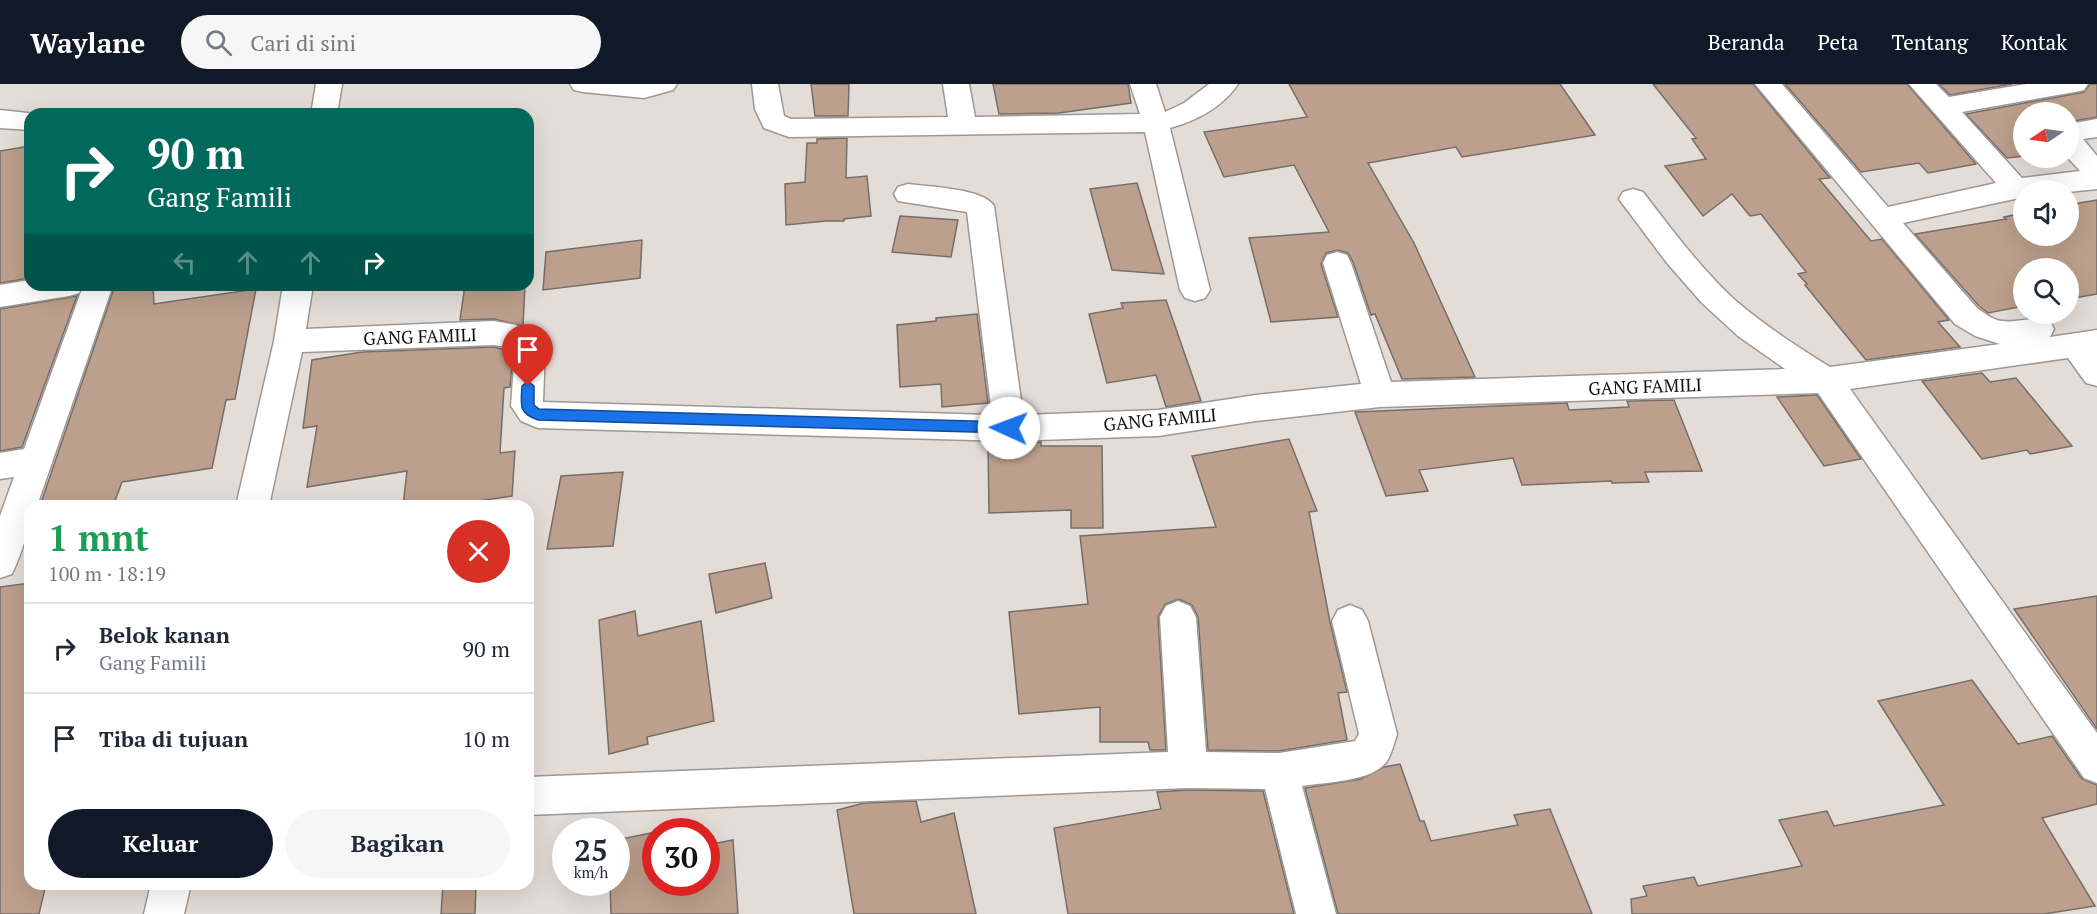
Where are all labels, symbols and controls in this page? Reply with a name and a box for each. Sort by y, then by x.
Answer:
search box [181,15,601,69]
text: Waylane [30,24,145,61]
icon: search [202,26,235,59]
text: Cari di sini [250,28,356,57]
text: Beranda [1708,28,1785,56]
text: Peta [1818,28,1858,56]
text: Tentang [1891,28,1968,56]
text: Kontak [2001,28,2067,56]
north arrow [2013,102,2079,168]
map controls [2013,102,2079,324]
text: 90 m [147,125,245,181]
icon: right [48,132,126,210]
text: Gang Famili [147,179,292,215]
button: sound [2013,180,2079,246]
icon: left [168,246,201,279]
icon: ahead [231,246,264,279]
icon: ahead [294,246,327,279]
icon: right [357,246,390,279]
button: search [2013,258,2079,324]
street label: GANG FAMILI [363,322,477,350]
pin [502,324,553,386]
icon: arrive [511,333,544,366]
street label: GANG FAMILI [1588,372,1702,400]
position arrow [977,396,1041,460]
street label: GANG FAMILI [1102,402,1218,436]
text: 1 mnt [48,514,149,561]
button: close [447,520,510,583]
text: 100 m · 18:19 [48,560,166,587]
text: Belok kanan [99,620,230,649]
icon: right [48,632,81,665]
text: 90 m [462,634,510,663]
text: Gang Famili [99,649,206,676]
icon: arrive [48,722,81,755]
text: Tiba di tujuan [99,724,248,753]
text: 10 m [462,724,510,753]
button: Keluar [48,809,273,878]
button: Bagikan [285,809,510,878]
speed limit sign: 30 [642,818,720,896]
text: 25 [574,830,608,870]
text: km/h [574,862,608,882]

